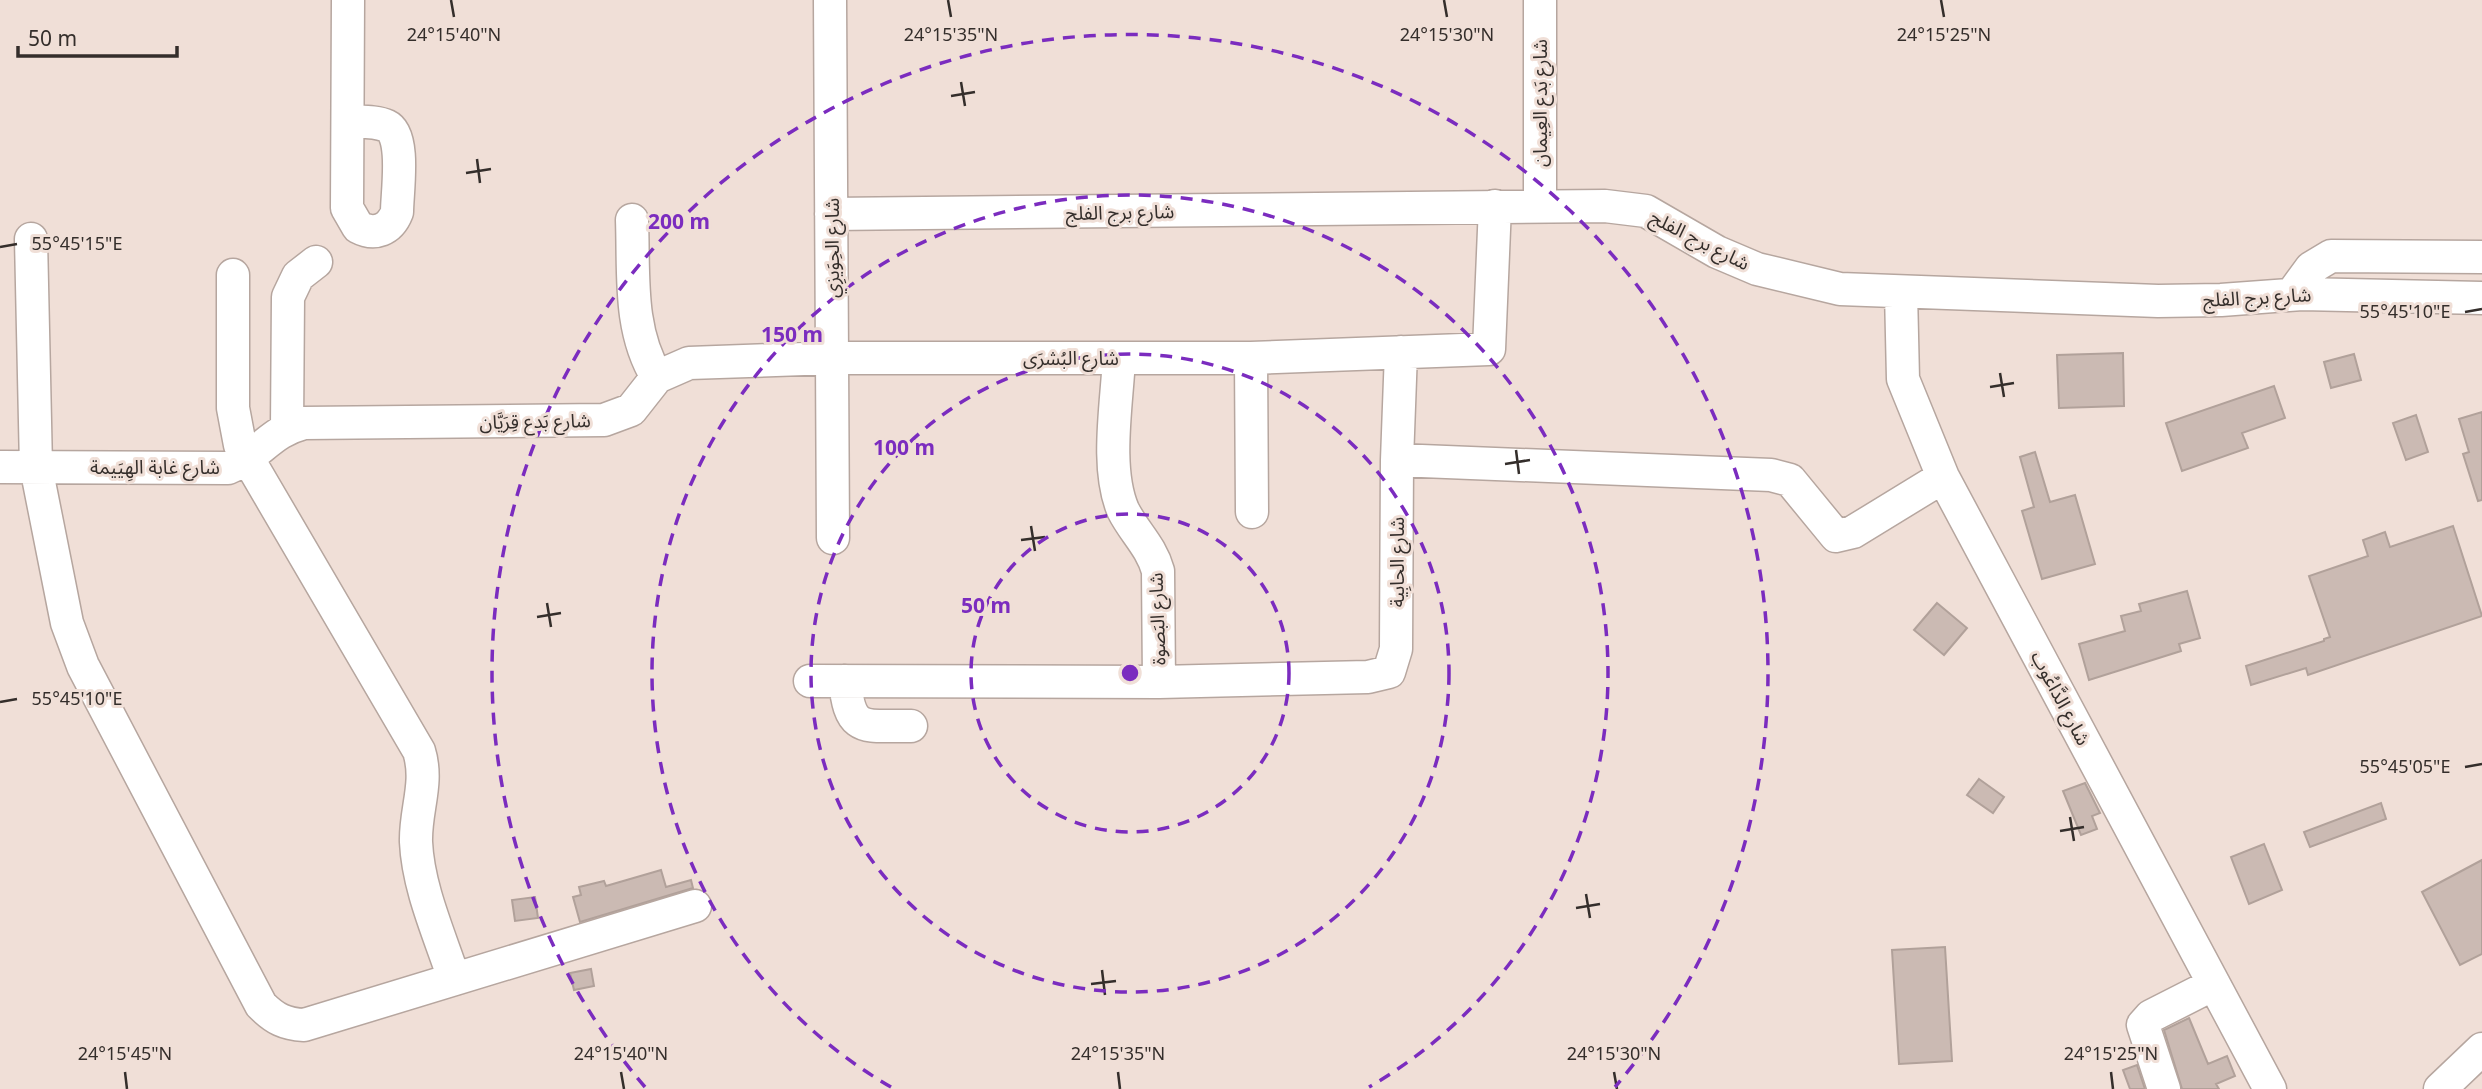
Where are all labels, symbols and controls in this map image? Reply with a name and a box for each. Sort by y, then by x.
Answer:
scale bar [18,14,177,58]
text: 24°15'40"N [407,22,501,46]
text: 24°15'35"N [904,22,998,46]
text: 24°15'30"N [1400,22,1494,46]
text: 24°15'25"N [1897,22,1991,46]
text: 50 m [28,24,77,52]
street label: شارع بَدع العِيمان [1527,39,1554,167]
street label: شارع الحِوَيزِي [819,198,847,298]
street label: شارع برج الفلج [1065,198,1175,228]
street label: شارع برج الفلج [1645,204,1754,278]
text: 200 m [648,207,710,235]
text: 55°45'15"E [32,231,122,255]
street label: شارع برج الفلج [2202,281,2312,315]
text: 55°45'10"E [2360,299,2450,323]
text: 150 m [761,320,823,348]
street label: شارع البُشرَى [1023,345,1119,372]
street label: شارع بَدع قِرَيَّان [479,407,591,436]
text: 100 m [873,433,935,461]
street label: شارع غابة الهِيَيمة [90,454,220,482]
street label: شارع الحابِية [1384,517,1412,607]
street label: شارع البَصوة [1142,572,1173,666]
text: 50 m [961,591,1011,619]
street label: شارع الدَّاعُوب [2024,646,2097,750]
centre of rings [1118,661,1142,685]
text: 55°45'10"E [32,686,122,710]
text: 55°45'05"E [2360,754,2450,778]
text: 24°15'45"N [78,1041,172,1065]
text: 24°15'40"N [574,1041,668,1065]
text: 24°15'35"N [1071,1041,1165,1065]
text: 24°15'30"N [1567,1041,1661,1065]
text: 24°15'25"N [2064,1041,2158,1065]

